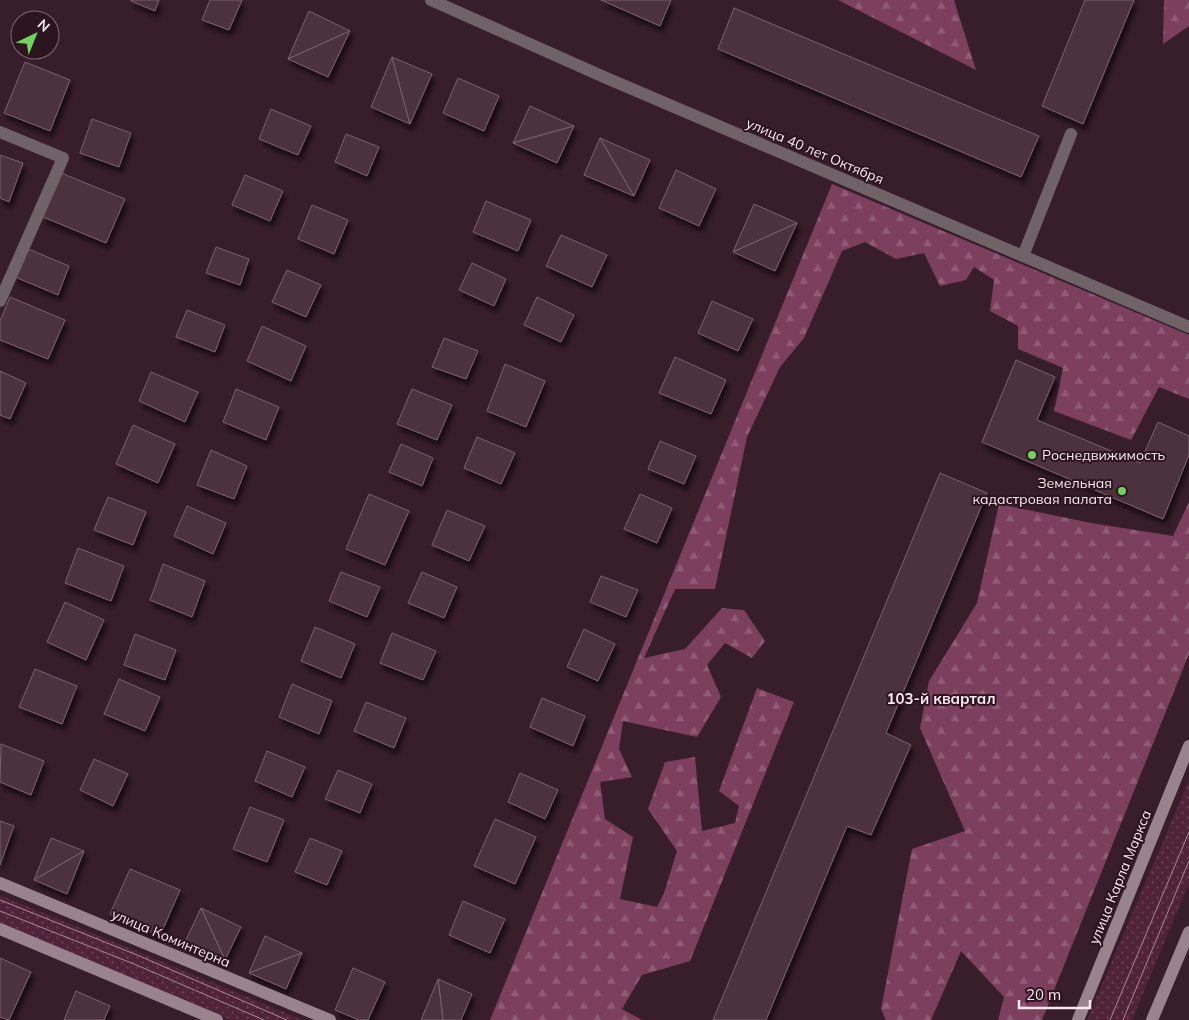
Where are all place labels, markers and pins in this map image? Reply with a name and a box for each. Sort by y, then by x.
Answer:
place label: Роснедвижимость [1042,446,1166,464]
marker: Роснедвижимость [1026,449,1038,461]
place label: Земельная кадастровая палата [973,474,1112,508]
marker: Земельная кадастровая палата [1116,485,1128,497]

